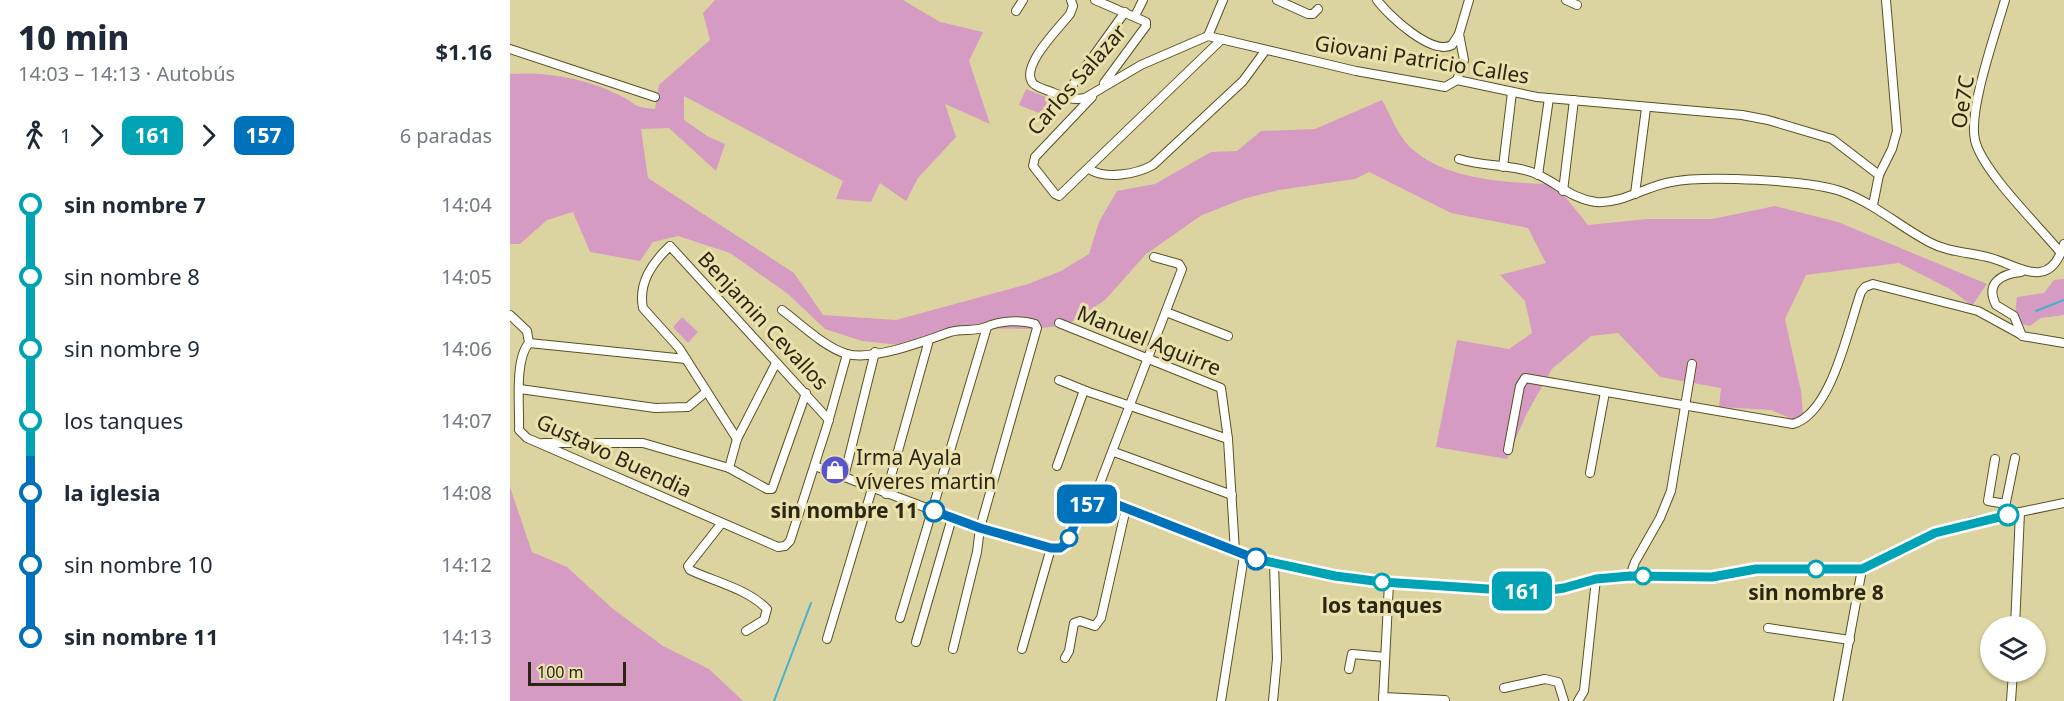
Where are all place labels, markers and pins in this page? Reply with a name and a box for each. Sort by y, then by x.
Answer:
place label: Irma Ayala víveres martin [856,443,996,495]
shop icon: Irma Ayala víveres martin [819,454,851,486]
place label: sin nombre 11 [771,496,918,524]
marker: sin nombre 11 [923,500,945,522]
unlabelled marker [1997,504,2019,526]
unlabelled marker [1060,529,1078,547]
unlabelled marker [1245,548,1267,570]
marker: sin nombre 8 [1807,560,1825,578]
unlabelled marker [1634,567,1652,585]
marker: los tanques [1373,573,1391,591]
place label: sin nombre 8 [1748,578,1884,606]
place label: los tanques [1322,591,1442,619]

